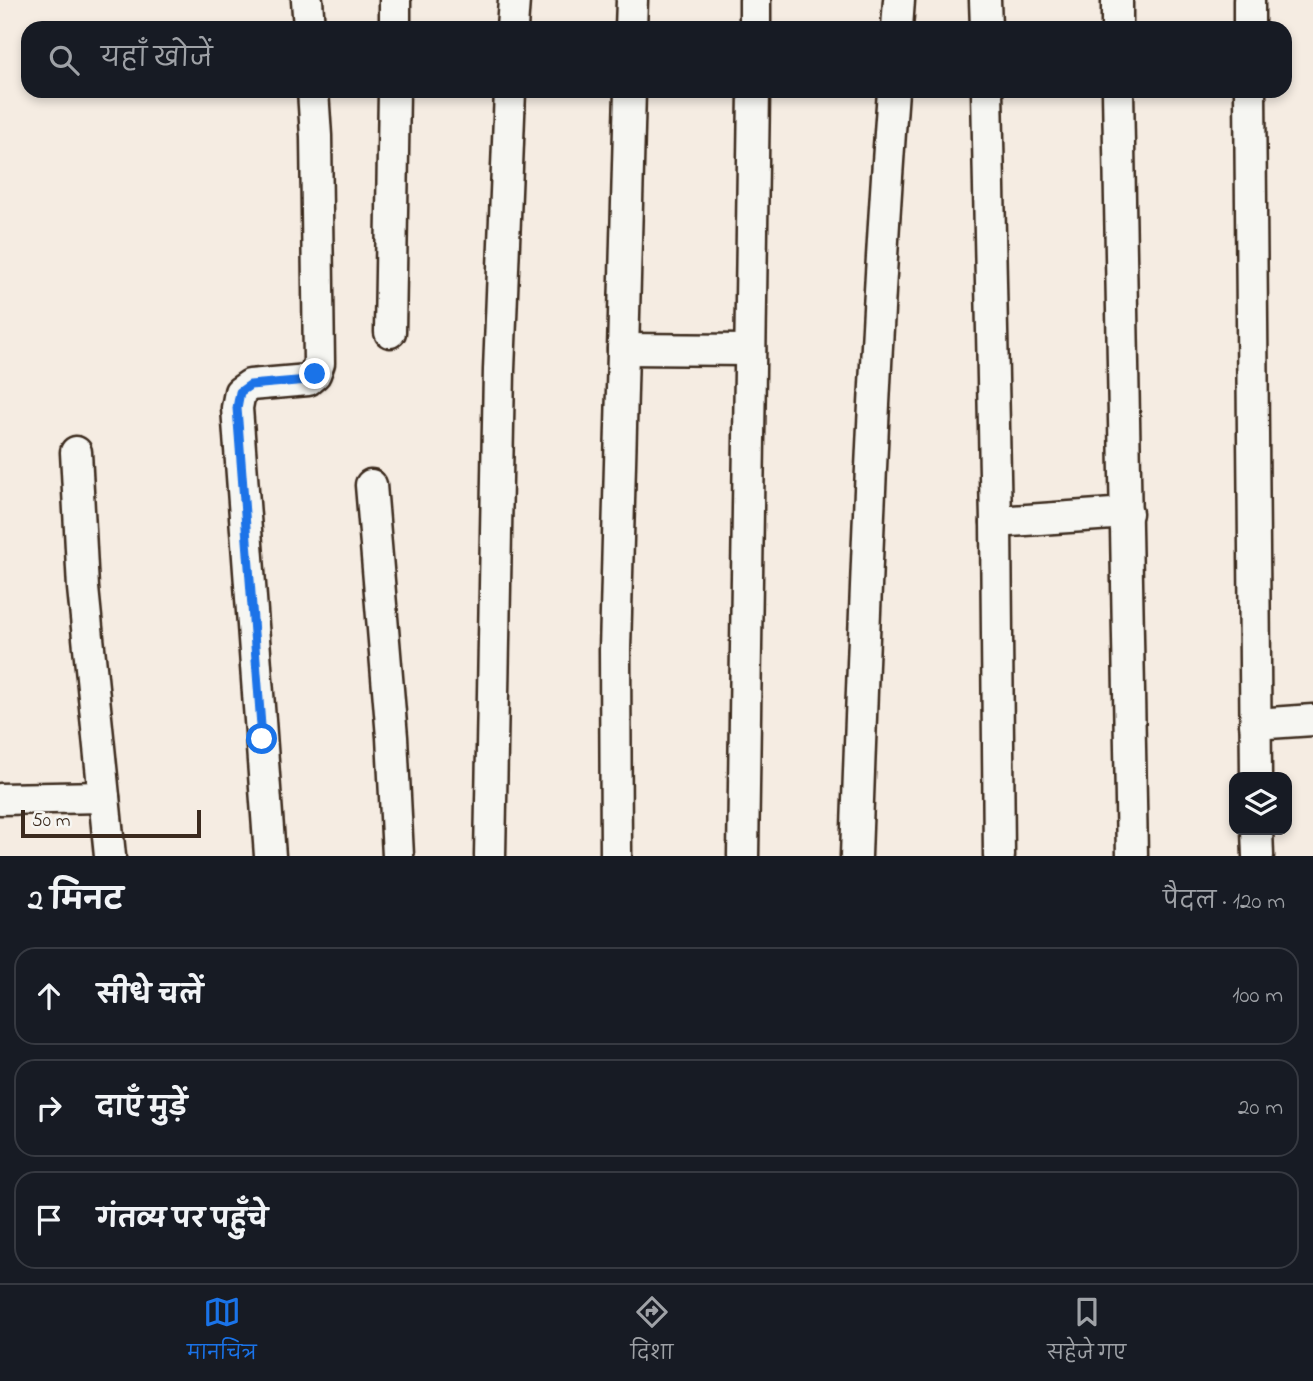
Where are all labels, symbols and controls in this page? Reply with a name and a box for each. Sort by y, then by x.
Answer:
search box [21,21,1292,98]
icon: search [45,41,83,79]
text: यहाँ खोजें [101,41,213,79]
route end [299,358,330,389]
route start [246,723,277,754]
map controls [1229,772,1292,835]
button: layers [1229,772,1292,835]
scale bar [21,807,201,839]
text: 50 m [32,808,71,835]
text: 2 मिनट [28,880,123,924]
text: पैदल · 120 m [1163,886,1285,919]
icon: ahead [30,977,68,1015]
text: सीधे चलें [97,978,203,1016]
text: 100 m [1232,980,1283,1013]
icon: right [30,1089,68,1127]
text: दाएँ मुड़ें [97,1090,187,1128]
text: 20 m [1238,1092,1283,1125]
icon: arrive [30,1201,68,1239]
text: गंतव्य पर पहुँचे [97,1202,268,1240]
tab: मानचित्र [187,1293,257,1373]
tab: दिशा [630,1293,673,1373]
tab: सहेजे गए [1047,1293,1126,1373]

